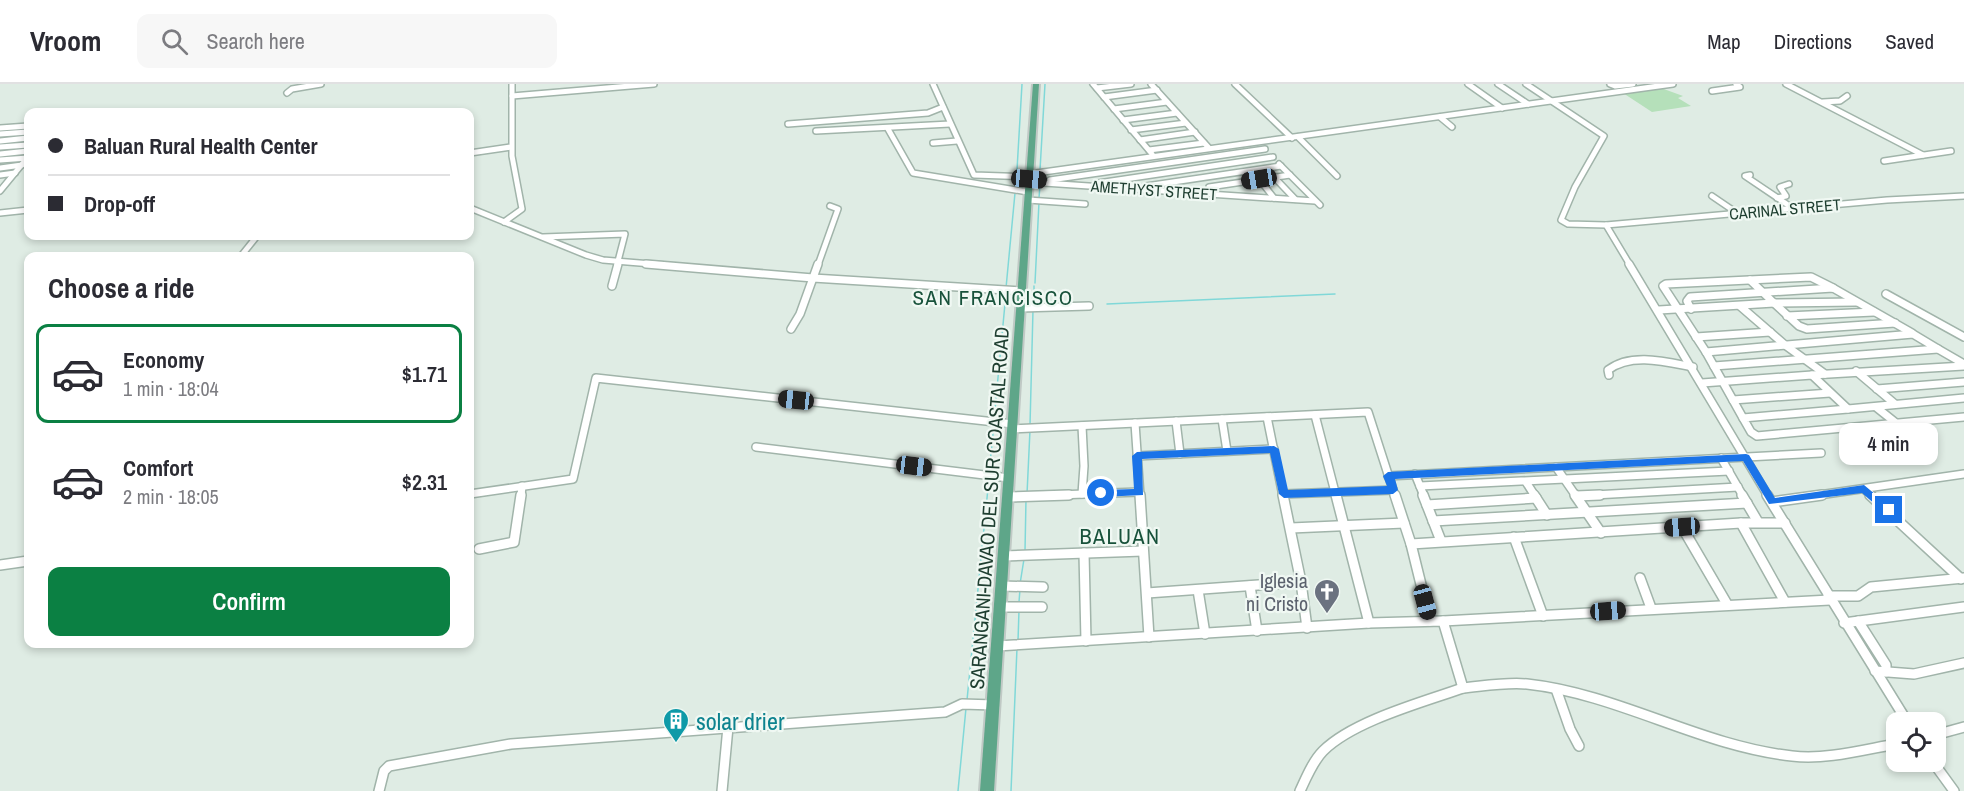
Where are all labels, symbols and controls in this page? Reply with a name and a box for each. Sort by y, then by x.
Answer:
search box [137,14,557,68]
text: Vroom [30,22,101,60]
icon: search [158,25,191,58]
text: Search here [206,26,305,56]
text: Map [1707,27,1741,56]
text: Directions [1774,27,1852,56]
text: Saved [1885,27,1934,56]
text: Baluan Rural Health Center [84,131,318,161]
car [1240,167,1278,191]
car [1010,168,1048,190]
street label: AMETHYST STREET [1089,175,1218,205]
text: Drop-off [84,189,155,219]
street label: CARINAL STREET [1728,193,1842,225]
text: Choose a ride [48,270,194,306]
district label: SAN FRANCISCO [912,283,1074,312]
street label: SARANGANI-DAVAO DEL SUR COASTAL ROAD [963,326,1015,690]
text: Economy [123,345,204,375]
icon: car [51,347,105,401]
text: $1.71 [402,359,447,389]
text: 1 min · 18:04 [123,375,219,402]
car [777,389,815,411]
callout: 4 min [1840,423,1938,465]
text: 4 min [1867,430,1910,457]
text: Comfort [123,453,193,483]
icon: car [51,455,105,509]
car [895,455,933,477]
text: $2.31 [402,467,447,497]
route start [1087,479,1114,506]
text: 2 min · 18:05 [123,483,219,510]
route end [1875,496,1902,523]
car [1663,517,1701,537]
district label: BALUAN [1079,521,1161,551]
button: Confirm [48,567,450,636]
place label: Iglesia ni Cristo [1246,567,1308,617]
church icon: Iglesia ni Cristo [1312,577,1342,615]
car [1412,582,1438,622]
car [1589,601,1627,621]
place label: solar drier [696,705,785,737]
building icon: solar drier [661,706,691,744]
map controls [1886,712,1946,772]
button: locate [1886,712,1946,772]

